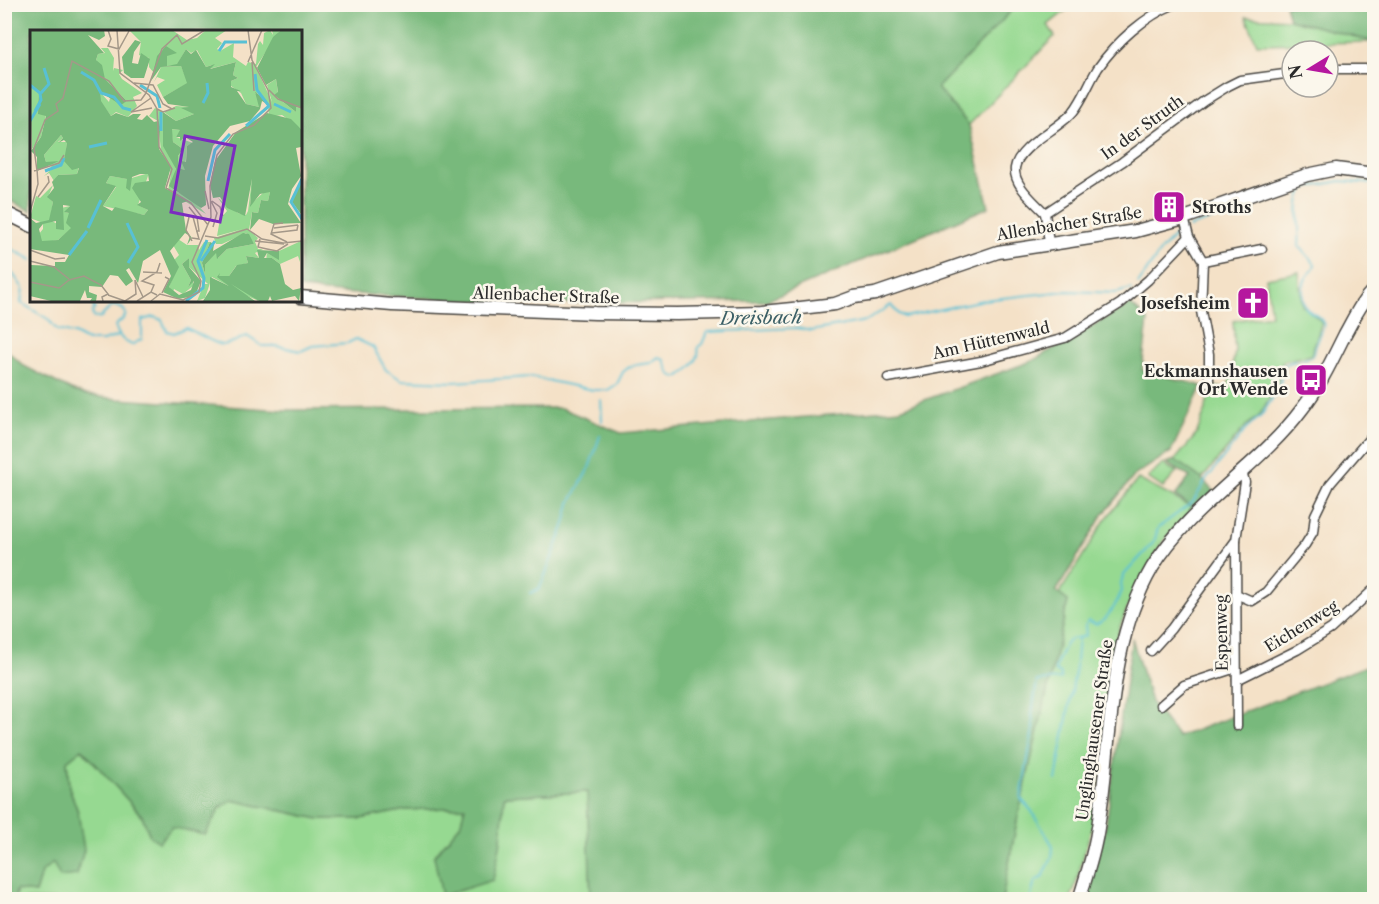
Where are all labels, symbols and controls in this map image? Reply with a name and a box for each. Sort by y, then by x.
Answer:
inset map [30,30,302,302]
north arrow [1280,39,1340,99]
text: N [1284,63,1306,81]
street label: In der Struth [1097,90,1187,164]
building icon: Stroths [1151,189,1187,225]
place label: Stroths [1192,197,1251,217]
street label: Allenbacher Straße [994,202,1143,245]
street label: Allenbacher Straße [471,282,620,308]
church icon: Josefsheim [1235,285,1271,321]
place label: Josefsheim [1137,293,1230,313]
water label: Dreisbach [718,306,802,330]
street label: Am Hüttenwald [929,317,1052,363]
place label: Eckmannshausen Ort Wende [1144,361,1288,399]
bus stop icon: Eckmannshausen Ort Wende [1293,362,1329,398]
street label: Espenweg [1210,594,1232,671]
street label: Eichenweg [1260,595,1342,657]
street label: Unglinghausener Straße [1071,638,1117,822]

